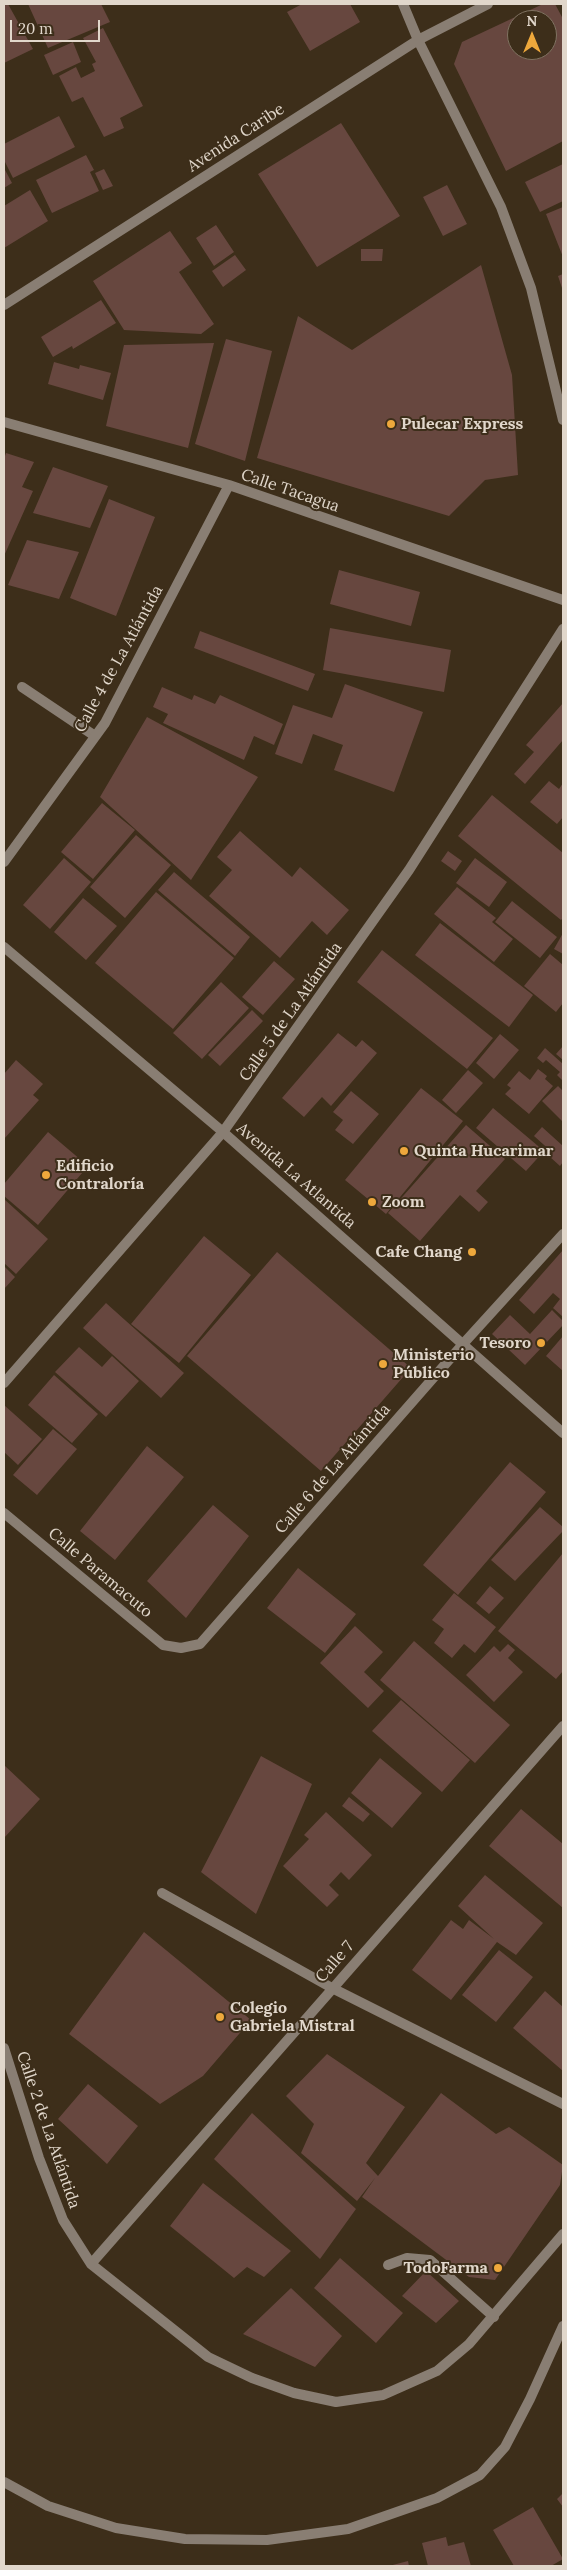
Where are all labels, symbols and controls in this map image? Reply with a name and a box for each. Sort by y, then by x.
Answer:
scale bar [12,10,102,42]
north arrow [507,10,557,60]
text: N [527,12,537,30]
text: 20 m [18,19,53,38]
street label: Avenida Caribe [184,100,288,176]
place label: Pulecar Express [401,414,523,434]
marker: Pulecar Express [385,418,397,430]
street label: Calle Tacagua [238,465,342,517]
street label: Calle 4 de La Atlántida [71,582,167,736]
street label: Calle 5 de La Atlántida [236,939,346,1085]
street label: Avenida La Atlantida [233,1119,359,1233]
place label: Quinta Hucarimar [414,1141,554,1161]
marker: Quinta Hucarimar [398,1145,410,1157]
place label: Edificio Contraloría [56,1156,144,1194]
marker: Edificio Contraloría [40,1169,52,1181]
place label: Zoom [382,1192,424,1212]
marker: Zoom [366,1196,378,1208]
place label: Cafe Chang [376,1242,462,1262]
marker: Cafe Chang [466,1246,478,1258]
place label: Tesoro [479,1333,531,1353]
marker: Tesoro [535,1337,547,1349]
place label: Ministerio Público [393,1345,474,1383]
marker: Ministerio Público [377,1358,389,1370]
street label: Calle 6 de La Atlántida [271,1400,395,1538]
street label: Calle Paramacuto [44,1524,156,1622]
street label: Calle 7 [312,1937,358,1987]
place label: Colegio Gabriela Mistral [230,1998,355,2036]
marker: Colegio Gabriela Mistral [214,2011,226,2023]
street label: Calle 2 de La Atlántida [12,2049,84,2211]
place label: TodoFarma [404,2258,488,2278]
marker: TodoFarma [492,2262,504,2274]

